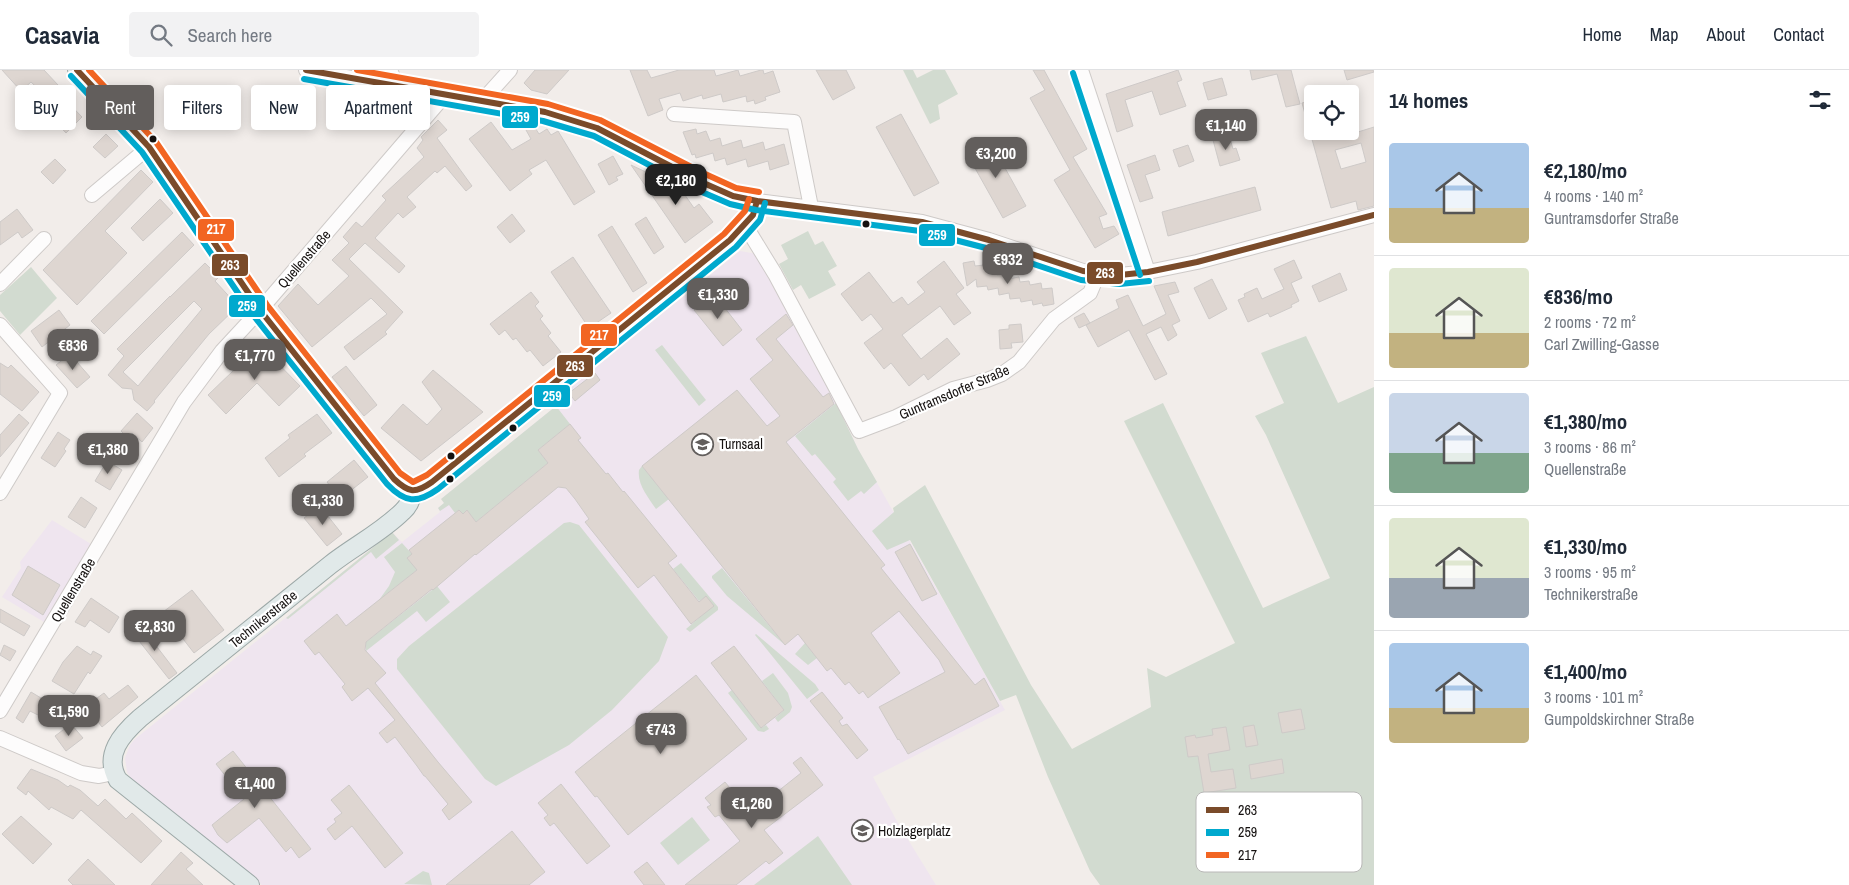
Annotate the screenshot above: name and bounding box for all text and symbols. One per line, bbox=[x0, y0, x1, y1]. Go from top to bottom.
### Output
search box bbox=[129, 12, 479, 57]
text: Casavia bbox=[25, 19, 99, 51]
icon: search bbox=[147, 21, 175, 49]
text: Search here bbox=[187, 22, 272, 48]
text: Home bbox=[1582, 22, 1622, 47]
text: Map bbox=[1650, 22, 1679, 47]
text: About bbox=[1707, 22, 1745, 47]
text: Contact bbox=[1773, 22, 1824, 47]
chip: Buy bbox=[15, 85, 76, 130]
chip: Rent bbox=[86, 85, 154, 130]
chip: Filters bbox=[164, 85, 241, 130]
chip: New bbox=[251, 85, 316, 130]
chip: Apartment bbox=[326, 85, 430, 130]
map controls bbox=[1304, 85, 1359, 140]
button: locate bbox=[1304, 85, 1359, 140]
text: 14 homes bbox=[1389, 86, 1468, 115]
icon: filters bbox=[1806, 86, 1834, 114]
line badge: 259 bbox=[501, 105, 539, 129]
text: 259 bbox=[510, 108, 530, 126]
pin: €1,140 bbox=[1185, 108, 1267, 151]
text: €1,140 bbox=[1206, 114, 1246, 136]
unlabelled marker bbox=[148, 134, 158, 144]
pin: €3,200 bbox=[955, 136, 1037, 179]
text: €3,200 bbox=[976, 142, 1016, 164]
text: €2,180/mo bbox=[1544, 156, 1627, 185]
icon: home bbox=[1429, 163, 1489, 223]
pin: €2,180 bbox=[635, 164, 717, 206]
text: €2,180 bbox=[656, 169, 696, 191]
text: 4 rooms · 140 m² bbox=[1544, 185, 1643, 207]
text: Guntramsdorfer Straße bbox=[1544, 207, 1679, 229]
line badge: 217 bbox=[197, 218, 235, 242]
unlabelled marker bbox=[861, 219, 871, 229]
text: 217 bbox=[206, 220, 226, 238]
line badge: 259 bbox=[918, 223, 956, 247]
street label: Quellenstraße bbox=[274, 226, 334, 292]
text: 259 bbox=[927, 226, 947, 244]
pin: €932 bbox=[978, 242, 1038, 285]
text: €932 bbox=[993, 248, 1023, 270]
line badge: 263 bbox=[211, 253, 249, 277]
text: 263 bbox=[220, 256, 240, 274]
line badge: 263 bbox=[1086, 261, 1124, 285]
text: 263 bbox=[1095, 264, 1115, 282]
pin: €1,330 bbox=[677, 278, 759, 320]
text: €836/mo bbox=[1544, 282, 1613, 311]
text: €1,330 bbox=[698, 283, 738, 305]
icon: home bbox=[1429, 288, 1489, 348]
line badge: 259 bbox=[228, 294, 266, 318]
text: 259 bbox=[237, 297, 257, 315]
text: 2 rooms · 72 m² bbox=[1544, 311, 1636, 333]
line badge: 217 bbox=[580, 323, 618, 347]
text: 217 bbox=[589, 326, 609, 344]
pin: €836 bbox=[43, 328, 103, 371]
text: Carl Zwilling-Gasse bbox=[1544, 333, 1659, 355]
text: €836 bbox=[58, 334, 88, 356]
pin: €1,770 bbox=[214, 338, 296, 381]
text: €1,770 bbox=[235, 344, 275, 366]
line badge: 263 bbox=[556, 354, 594, 378]
text: 263 bbox=[565, 357, 585, 375]
street label: Guntramsdorfer Straße bbox=[896, 361, 1012, 423]
line badge: 259 bbox=[533, 384, 571, 408]
text: 259 bbox=[542, 387, 562, 405]
text: €1,380/mo bbox=[1544, 407, 1627, 436]
icon: home bbox=[1429, 413, 1489, 473]
unlabelled marker bbox=[508, 423, 518, 433]
pin: €1,380 bbox=[67, 432, 149, 475]
school or university icon: Turnsaal bbox=[691, 432, 715, 456]
place label: Turnsaal bbox=[719, 435, 763, 453]
text: 3 rooms · 86 m² bbox=[1544, 436, 1636, 458]
text: €1,380 bbox=[88, 438, 128, 460]
unlabelled marker bbox=[446, 451, 456, 461]
text: Quellenstraße bbox=[1544, 458, 1626, 480]
unlabelled marker bbox=[445, 474, 455, 484]
pin: €1,330 bbox=[282, 484, 364, 526]
text: €1,330 bbox=[303, 489, 343, 511]
text: €1,330/mo bbox=[1544, 532, 1627, 561]
icon: home bbox=[1429, 538, 1489, 598]
street label: Quellenstraße bbox=[47, 554, 99, 626]
text: 3 rooms · 95 m² bbox=[1544, 561, 1636, 583]
text: Technikerstraße bbox=[1544, 583, 1638, 605]
street label: Technikerstraße bbox=[225, 586, 301, 652]
pin: €2,830 bbox=[114, 610, 196, 652]
text: €2,830 bbox=[135, 615, 175, 637]
text: €1,400/mo bbox=[1544, 657, 1627, 686]
icon: home bbox=[1429, 663, 1489, 723]
text: 3 rooms · 101 m² bbox=[1544, 686, 1643, 708]
pin: €1,590 bbox=[28, 694, 110, 737]
text: €1,590 bbox=[49, 700, 89, 722]
text: Gumpoldskirchner Straße bbox=[1544, 708, 1694, 730]
pin: €743 bbox=[631, 712, 691, 755]
text: €743 bbox=[646, 718, 676, 740]
pin: €1,400 bbox=[214, 766, 296, 809]
text: €1,400 bbox=[235, 772, 275, 794]
pin: €1,260 bbox=[711, 786, 793, 829]
text: €1,260 bbox=[732, 792, 772, 814]
legend bbox=[1196, 792, 1362, 872]
text: 263 bbox=[1238, 801, 1257, 819]
school or university icon: Holzlagerplatz bbox=[850, 819, 874, 843]
place label: Holzlagerplatz bbox=[878, 822, 951, 840]
text: 259 bbox=[1238, 823, 1257, 841]
text: 217 bbox=[1238, 846, 1257, 864]

